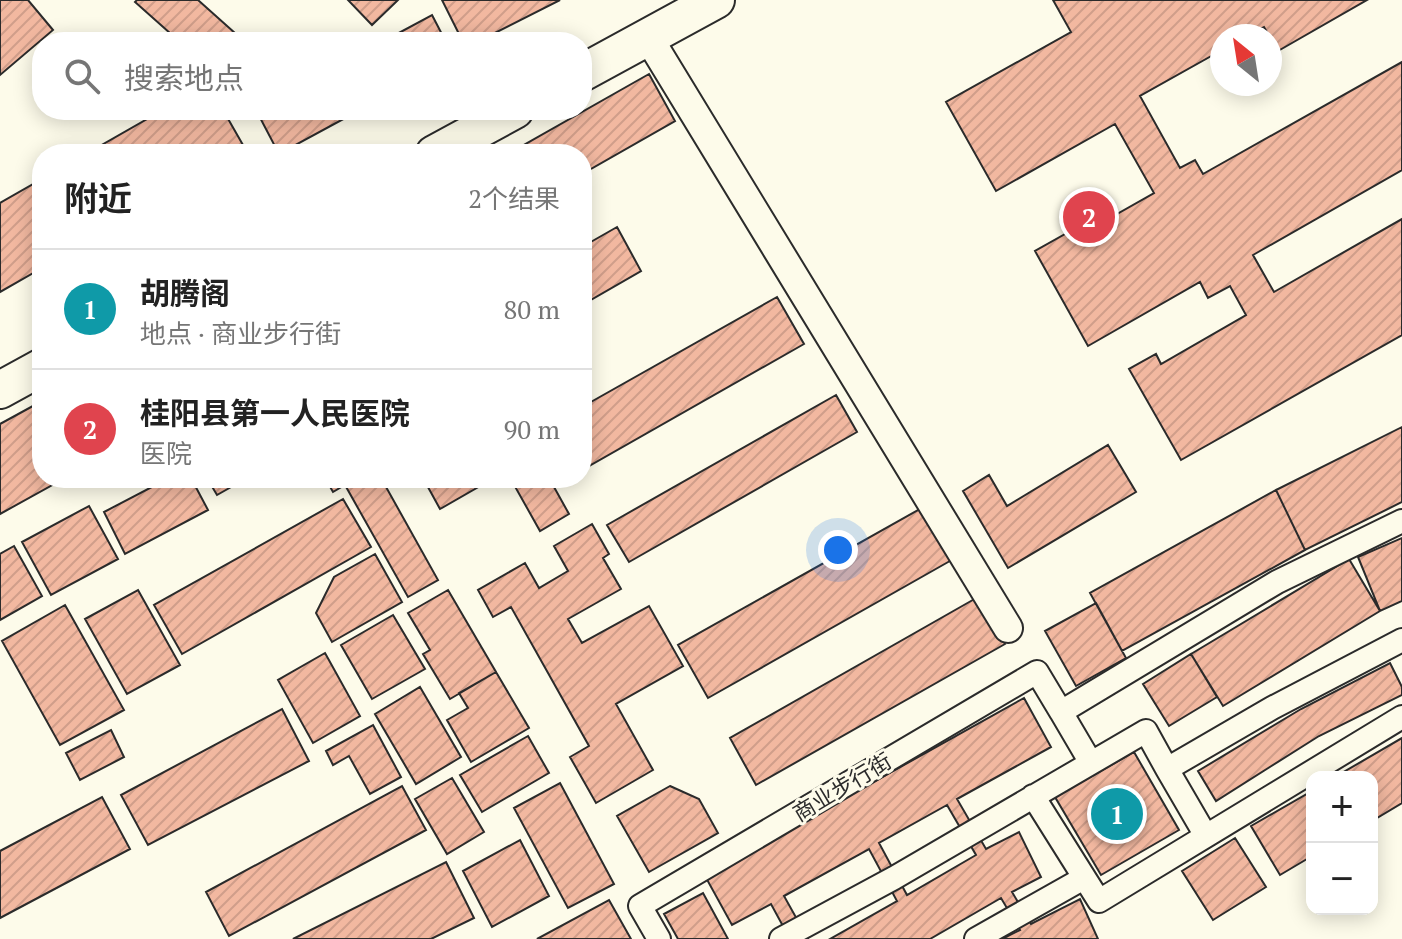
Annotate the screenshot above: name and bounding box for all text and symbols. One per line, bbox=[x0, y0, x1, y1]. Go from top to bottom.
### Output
north arrow bbox=[1210, 24, 1282, 96]
search box bbox=[32, 32, 592, 120]
icon: search bbox=[60, 54, 104, 98]
text: 搜索地点 bbox=[124, 58, 244, 98]
text: 附近 bbox=[64, 176, 132, 221]
text: 2个结果 bbox=[468, 181, 560, 215]
pin: 2 bbox=[1063, 187, 1115, 247]
text: 胡腾阁 bbox=[140, 273, 230, 313]
text: 1 bbox=[83, 292, 97, 326]
text: 80 m bbox=[504, 292, 560, 326]
text: 地点 · 商业步行街 bbox=[140, 316, 341, 350]
text: 桂阳县第一人民医院 bbox=[140, 393, 410, 433]
text: 2 bbox=[83, 412, 97, 446]
text: 90 m bbox=[504, 412, 560, 446]
text: 医院 bbox=[140, 436, 192, 470]
your location bbox=[818, 530, 858, 570]
street label: 商业步行街 bbox=[787, 746, 896, 827]
map controls bbox=[1306, 771, 1378, 915]
button: + bbox=[1306, 771, 1378, 843]
pin: 1 bbox=[1091, 784, 1143, 844]
button: − bbox=[1306, 843, 1378, 915]

